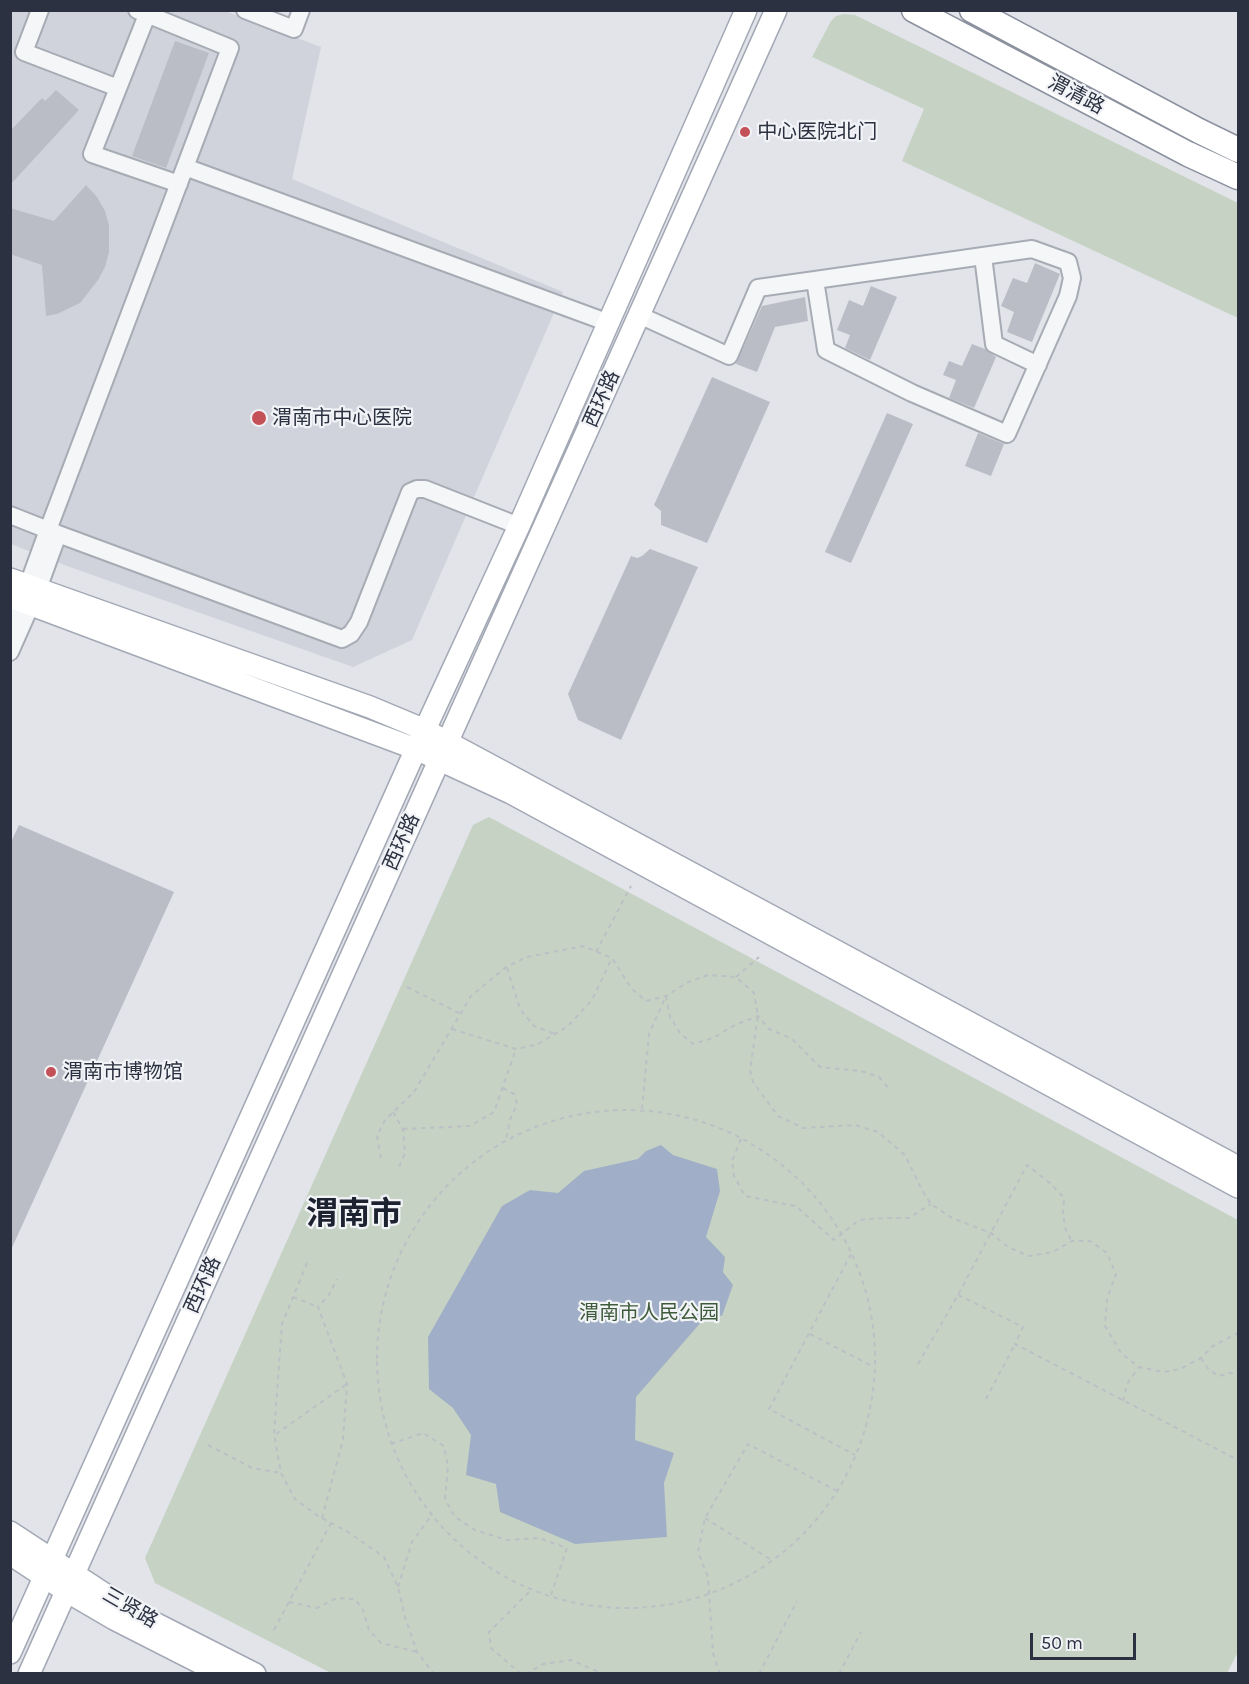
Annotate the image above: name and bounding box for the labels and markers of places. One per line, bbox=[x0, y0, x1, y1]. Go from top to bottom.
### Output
place label: 中心医院北门 bbox=[757, 120, 877, 144]
marker: 中心医院北门 bbox=[738, 125, 752, 139]
place label: 渭南市中心医院 bbox=[272, 406, 412, 430]
marker: 渭南市中心医院 bbox=[250, 409, 268, 427]
place label: 渭南市博物馆 bbox=[63, 1060, 183, 1084]
marker: 渭南市博物馆 bbox=[44, 1065, 58, 1079]

